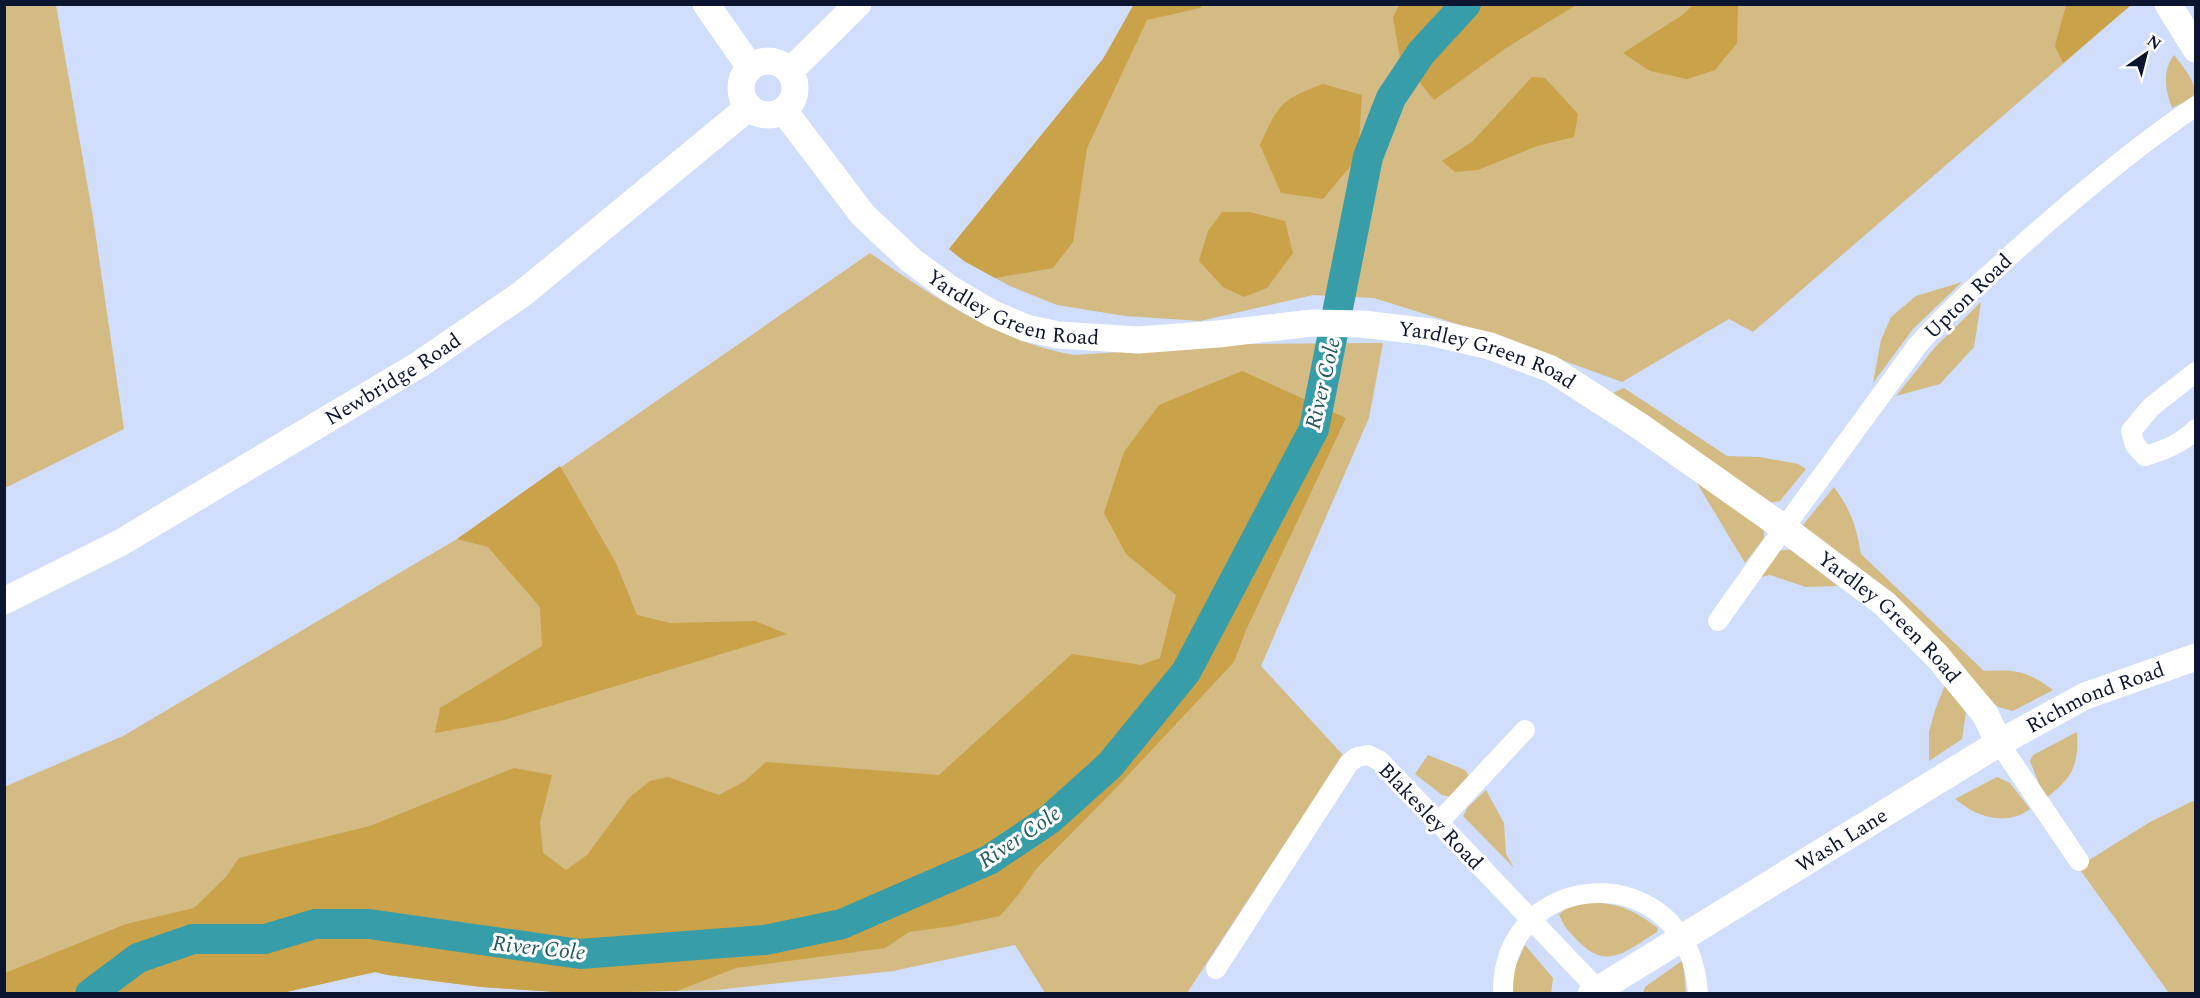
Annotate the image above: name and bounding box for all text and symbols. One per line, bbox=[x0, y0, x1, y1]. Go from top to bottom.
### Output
north arrow bbox=[2116, 24, 2176, 84]
text: N bbox=[2142, 29, 2166, 56]
street label: Upton Road bbox=[1917, 246, 2020, 347]
street label: Yardley Green Road bbox=[919, 262, 1100, 355]
street label: Yardley Green Road bbox=[1397, 313, 1582, 398]
street label: Newbridge Road bbox=[319, 325, 468, 434]
water label: River Cole bbox=[1297, 334, 1350, 433]
street label: Yardley Green Road bbox=[1810, 543, 1968, 691]
street label: Richmond Road bbox=[2020, 654, 2169, 742]
street label: Blakesley Road bbox=[1370, 755, 1490, 878]
water label: River Cole bbox=[972, 797, 1068, 877]
street label: Wash Lane bbox=[1790, 800, 1894, 881]
water label: River Cole bbox=[491, 927, 587, 970]

